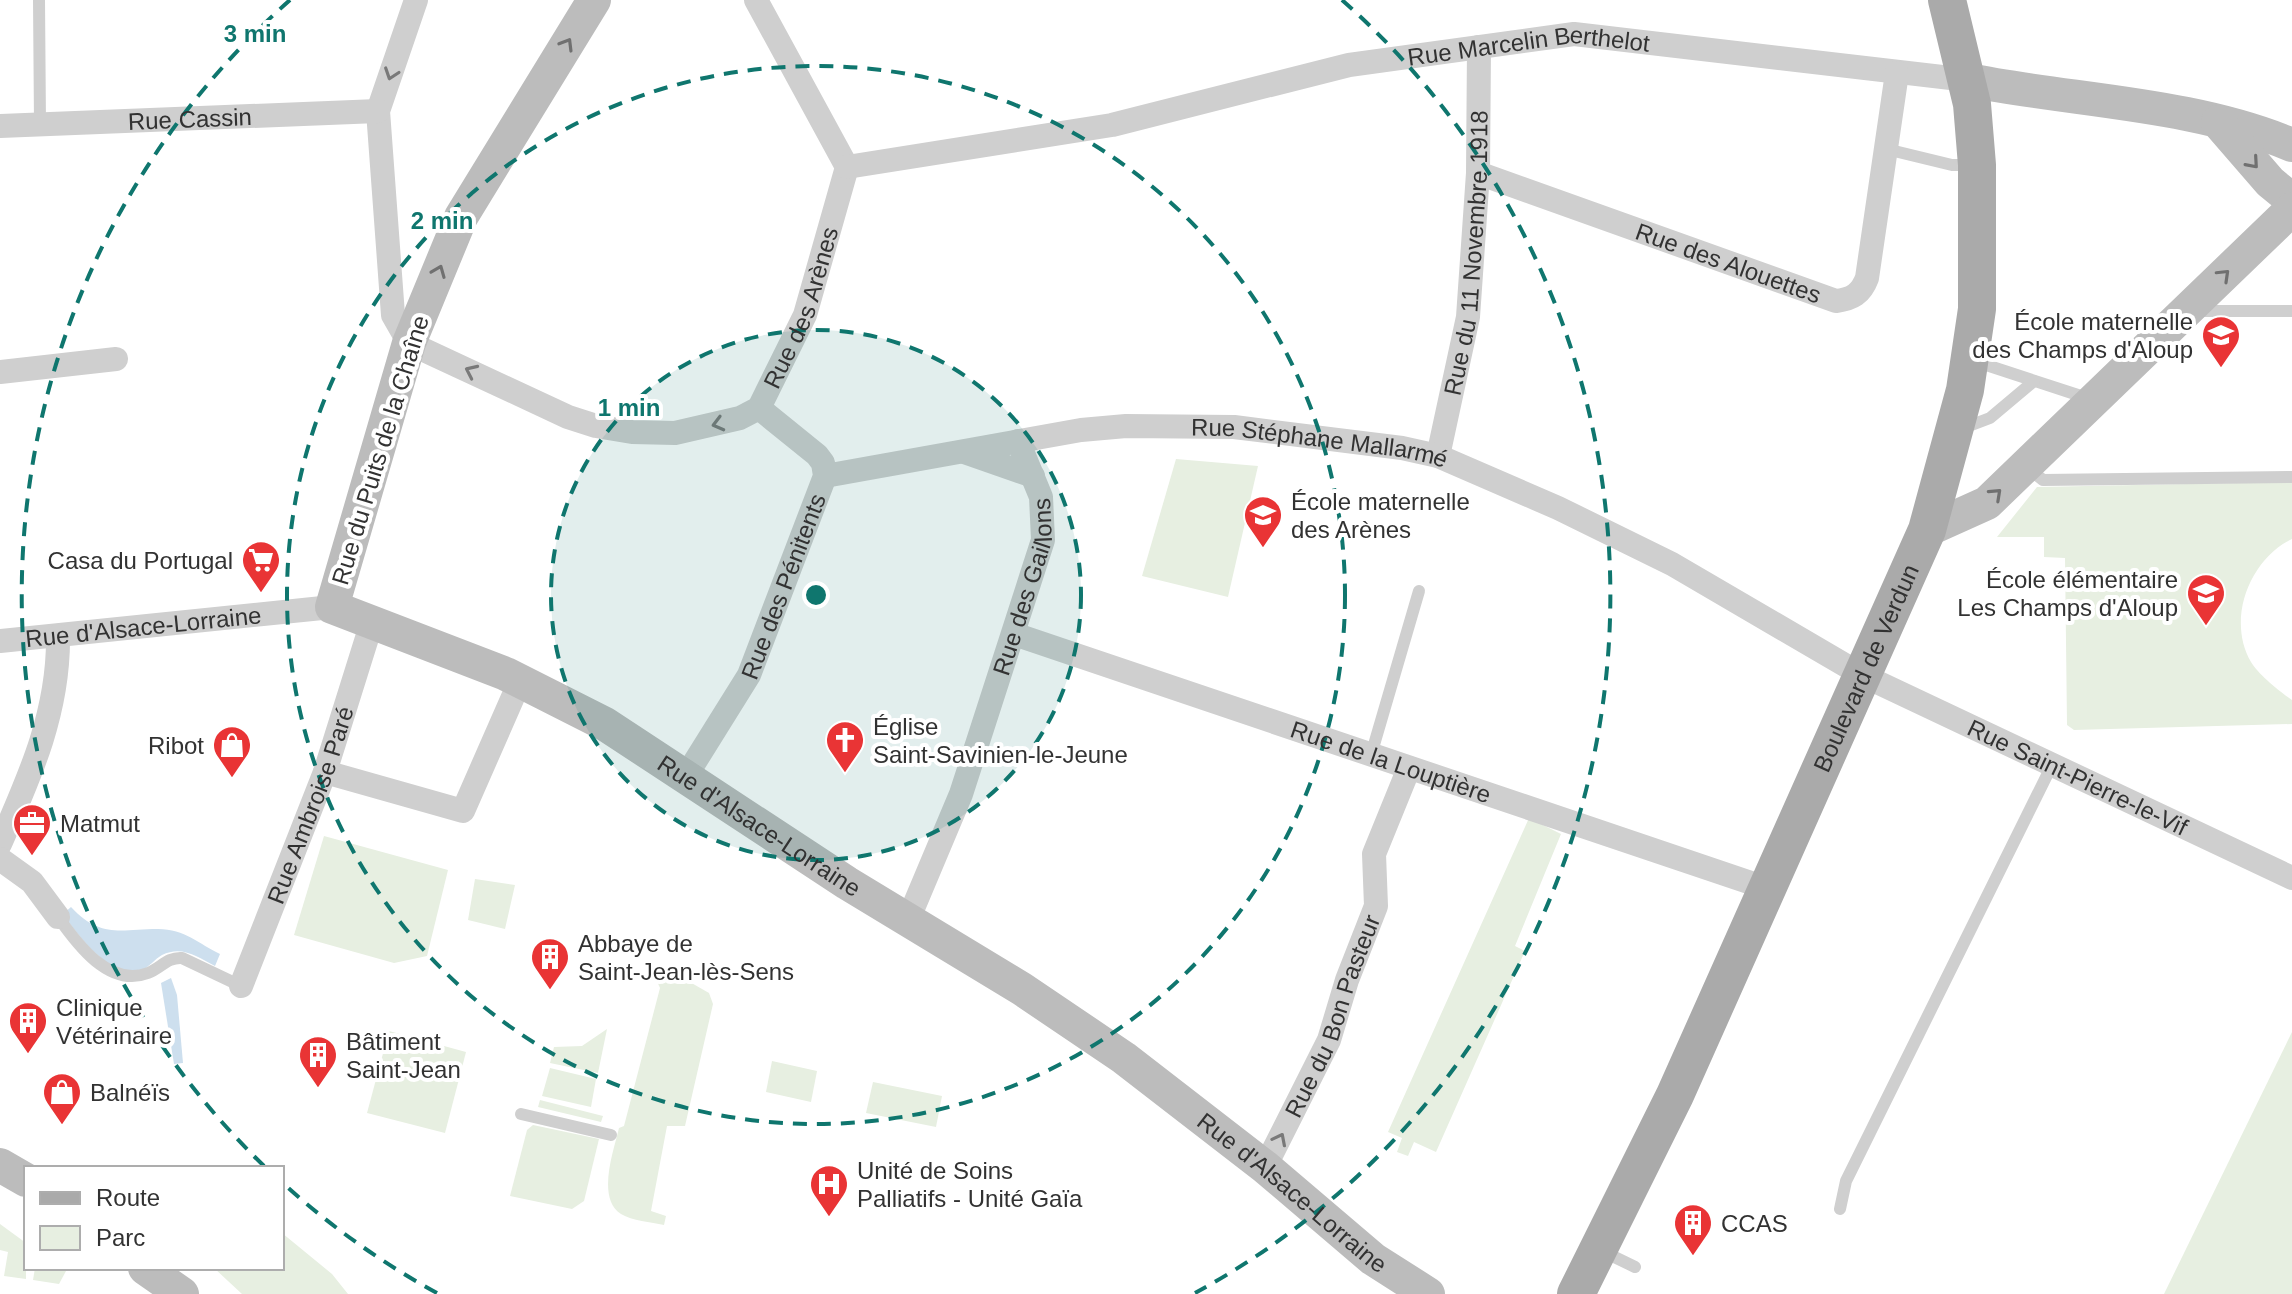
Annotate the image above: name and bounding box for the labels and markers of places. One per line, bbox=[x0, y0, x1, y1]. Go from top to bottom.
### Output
place label: École maternelle des Champs d'Aloup bbox=[1972, 308, 2193, 363]
school or university icon: École maternelle des Champs d'Aloup bbox=[2200, 314, 2242, 369]
place label: École maternelle des Arènes bbox=[1291, 488, 1470, 543]
school or university icon: École maternelle des Arènes bbox=[1242, 494, 1284, 549]
supermarket icon: Casa du Portugal bbox=[240, 539, 282, 594]
place label: Casa du Portugal bbox=[48, 547, 233, 574]
place label: École élémentaire Les Champs d'Aloup bbox=[1957, 566, 2178, 621]
school or university icon: École élémentaire Les Champs d'Aloup bbox=[2185, 572, 2227, 627]
centre of rings bbox=[802, 581, 830, 609]
place label: Église Saint-Savinien-le-Jeune bbox=[873, 713, 1128, 768]
church icon: Église Saint-Savinien-le-Jeune bbox=[824, 719, 866, 774]
shop icon: Ribot bbox=[211, 724, 253, 779]
place label: Ribot bbox=[148, 732, 204, 759]
office icon: Matmut bbox=[11, 802, 53, 857]
place label: Matmut bbox=[60, 810, 140, 837]
place label: Abbaye de Saint-Jean-lès-Sens bbox=[578, 930, 794, 985]
building icon: Abbaye de Saint-Jean-lès-Sens bbox=[529, 936, 571, 991]
place label: Clinique Vétérinaire bbox=[56, 994, 172, 1049]
building icon: Clinique Vétérinaire bbox=[7, 1000, 49, 1055]
place label: Bâtiment Saint-Jean bbox=[346, 1028, 461, 1083]
building icon: Bâtiment Saint-Jean bbox=[297, 1034, 339, 1089]
shop icon: Balnéïs bbox=[41, 1071, 83, 1126]
place label: Balnéïs bbox=[90, 1079, 170, 1106]
place label: Unité de Soins Palliatifs - Unité Gaïa bbox=[857, 1157, 1083, 1212]
hospital icon: Unité de Soins Palliatifs - Unité Gaïa bbox=[808, 1163, 850, 1218]
building icon: CCAS bbox=[1672, 1202, 1714, 1257]
place label: CCAS bbox=[1721, 1210, 1788, 1237]

